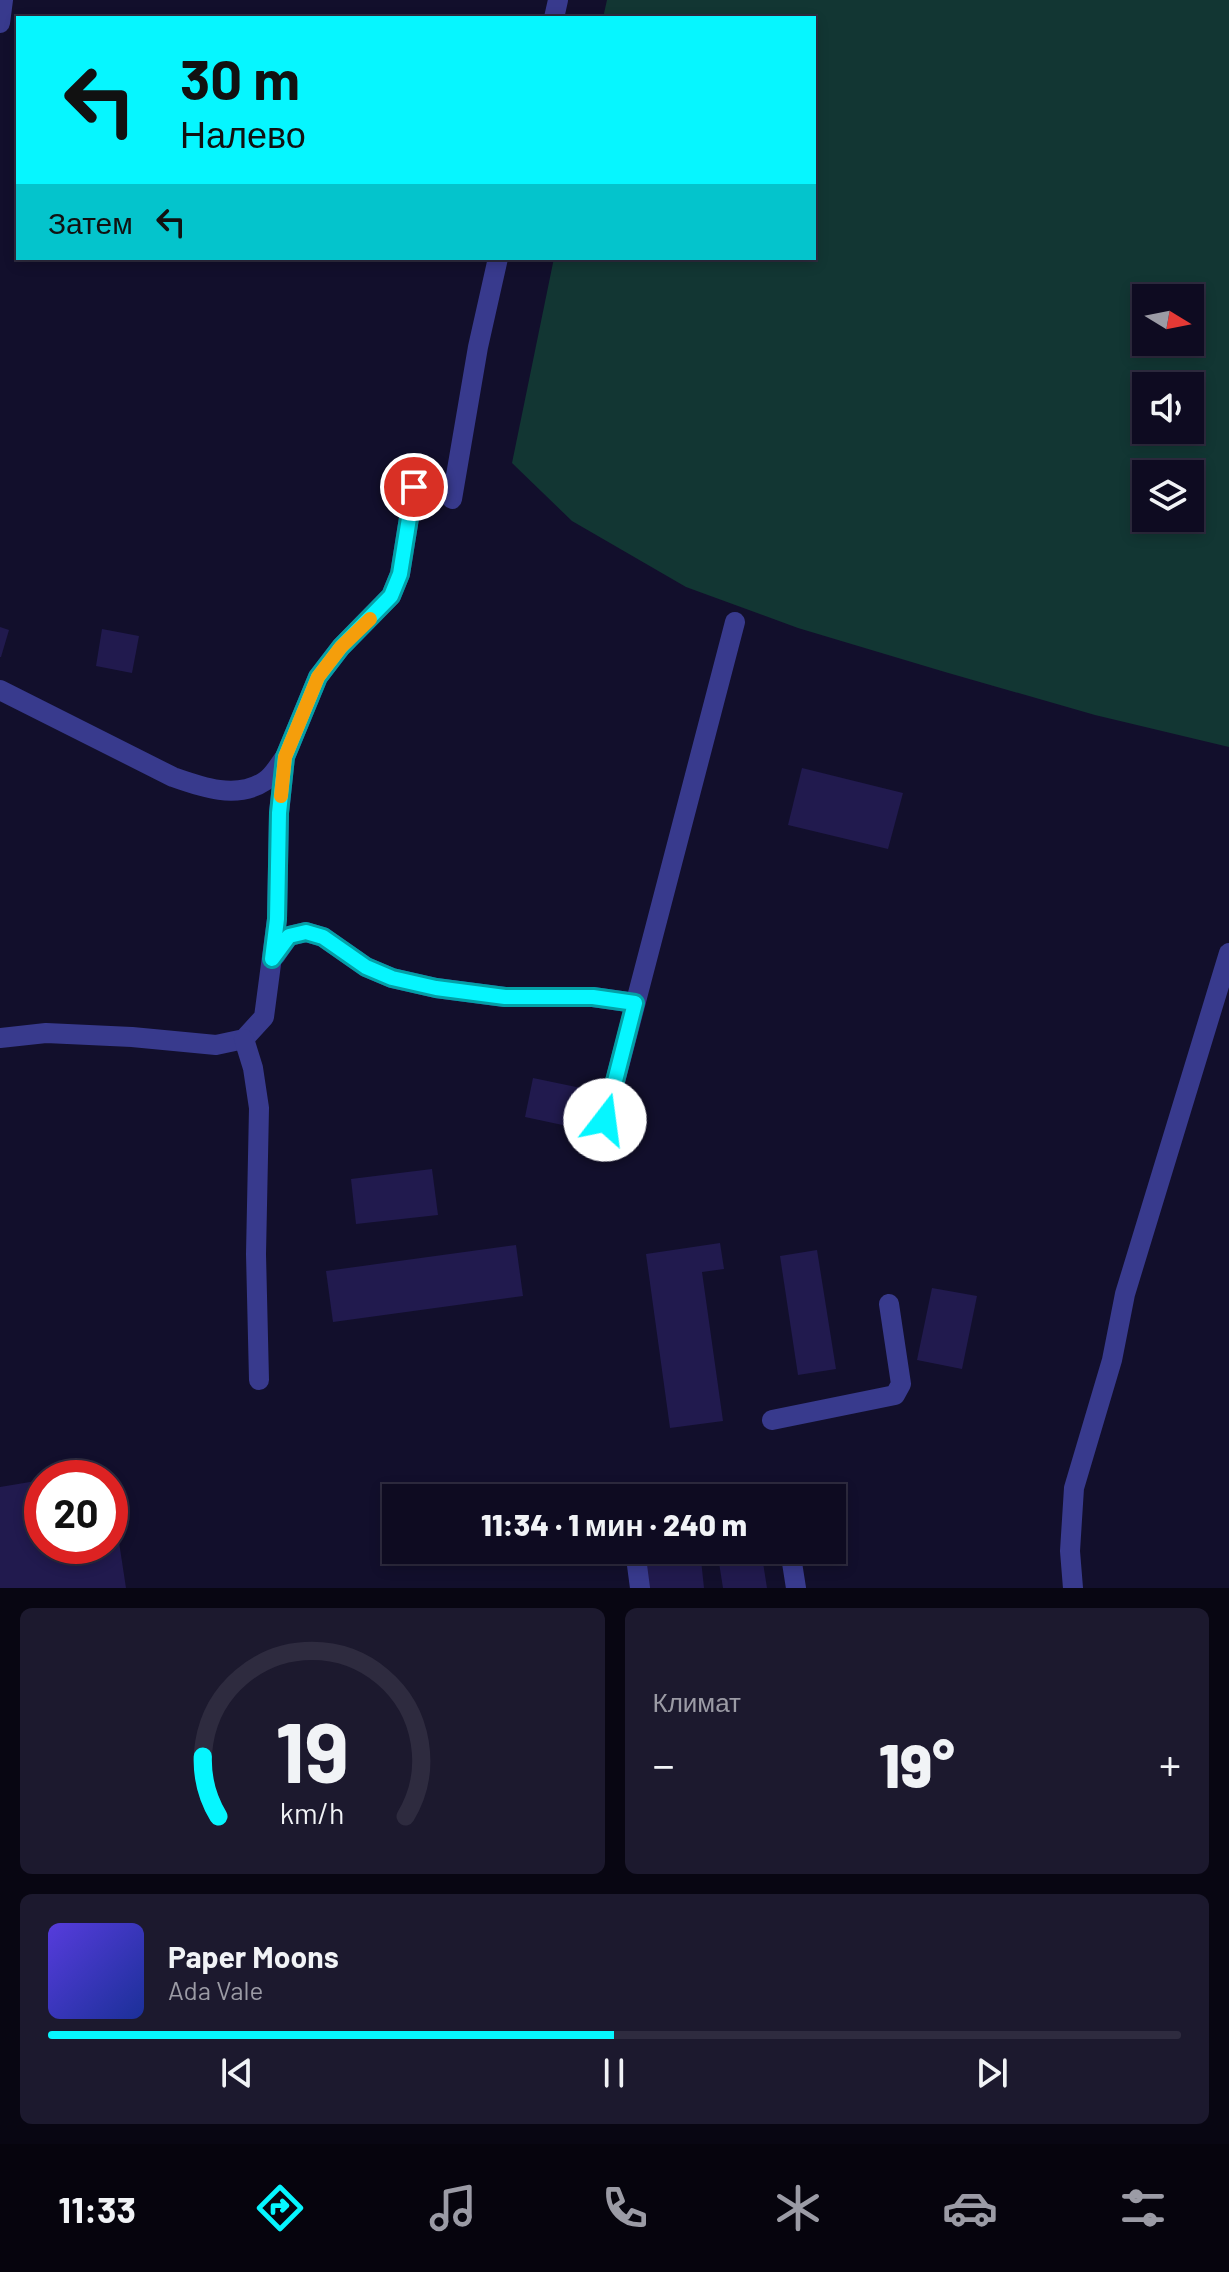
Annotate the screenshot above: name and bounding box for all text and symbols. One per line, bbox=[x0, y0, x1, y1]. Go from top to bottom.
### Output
text: 30 m bbox=[180, 44, 300, 111]
icon: left bbox=[48, 48, 152, 152]
text: Налево bbox=[180, 112, 306, 155]
icon: left bbox=[149, 200, 193, 244]
text: Затем bbox=[48, 204, 133, 240]
north arrow bbox=[1132, 284, 1204, 356]
map controls bbox=[1132, 284, 1204, 532]
button: sound bbox=[1132, 372, 1204, 444]
pin bbox=[380, 453, 448, 521]
button: layers bbox=[1132, 460, 1204, 532]
icon: arrive bbox=[392, 465, 436, 509]
position arrow bbox=[563, 1078, 647, 1162]
speed limit sign: 20 bbox=[24, 1460, 128, 1564]
text: 11:34 · 1 мин · 240 m bbox=[481, 1506, 747, 1542]
text: Климат bbox=[653, 1686, 741, 1717]
text: 19 bbox=[275, 1700, 349, 1800]
text: 19° bbox=[879, 1728, 955, 1800]
text: − bbox=[653, 1737, 675, 1790]
text: + bbox=[1159, 1737, 1181, 1790]
text: km/h bbox=[280, 1795, 345, 1830]
text: Paper Moons bbox=[168, 1938, 339, 1974]
text: Ada Vale bbox=[168, 1974, 263, 2005]
icon: previous bbox=[215, 2051, 259, 2095]
icon: pause bbox=[592, 2051, 636, 2095]
icon: next bbox=[970, 2051, 1014, 2095]
icon: directions bbox=[252, 2180, 308, 2236]
icon: music bbox=[425, 2180, 481, 2236]
icon: phone bbox=[597, 2180, 653, 2236]
icon: climate bbox=[770, 2180, 826, 2236]
icon: car bbox=[942, 2180, 998, 2236]
icon: filters bbox=[1115, 2180, 1171, 2236]
text: 11:33 bbox=[58, 2187, 136, 2230]

